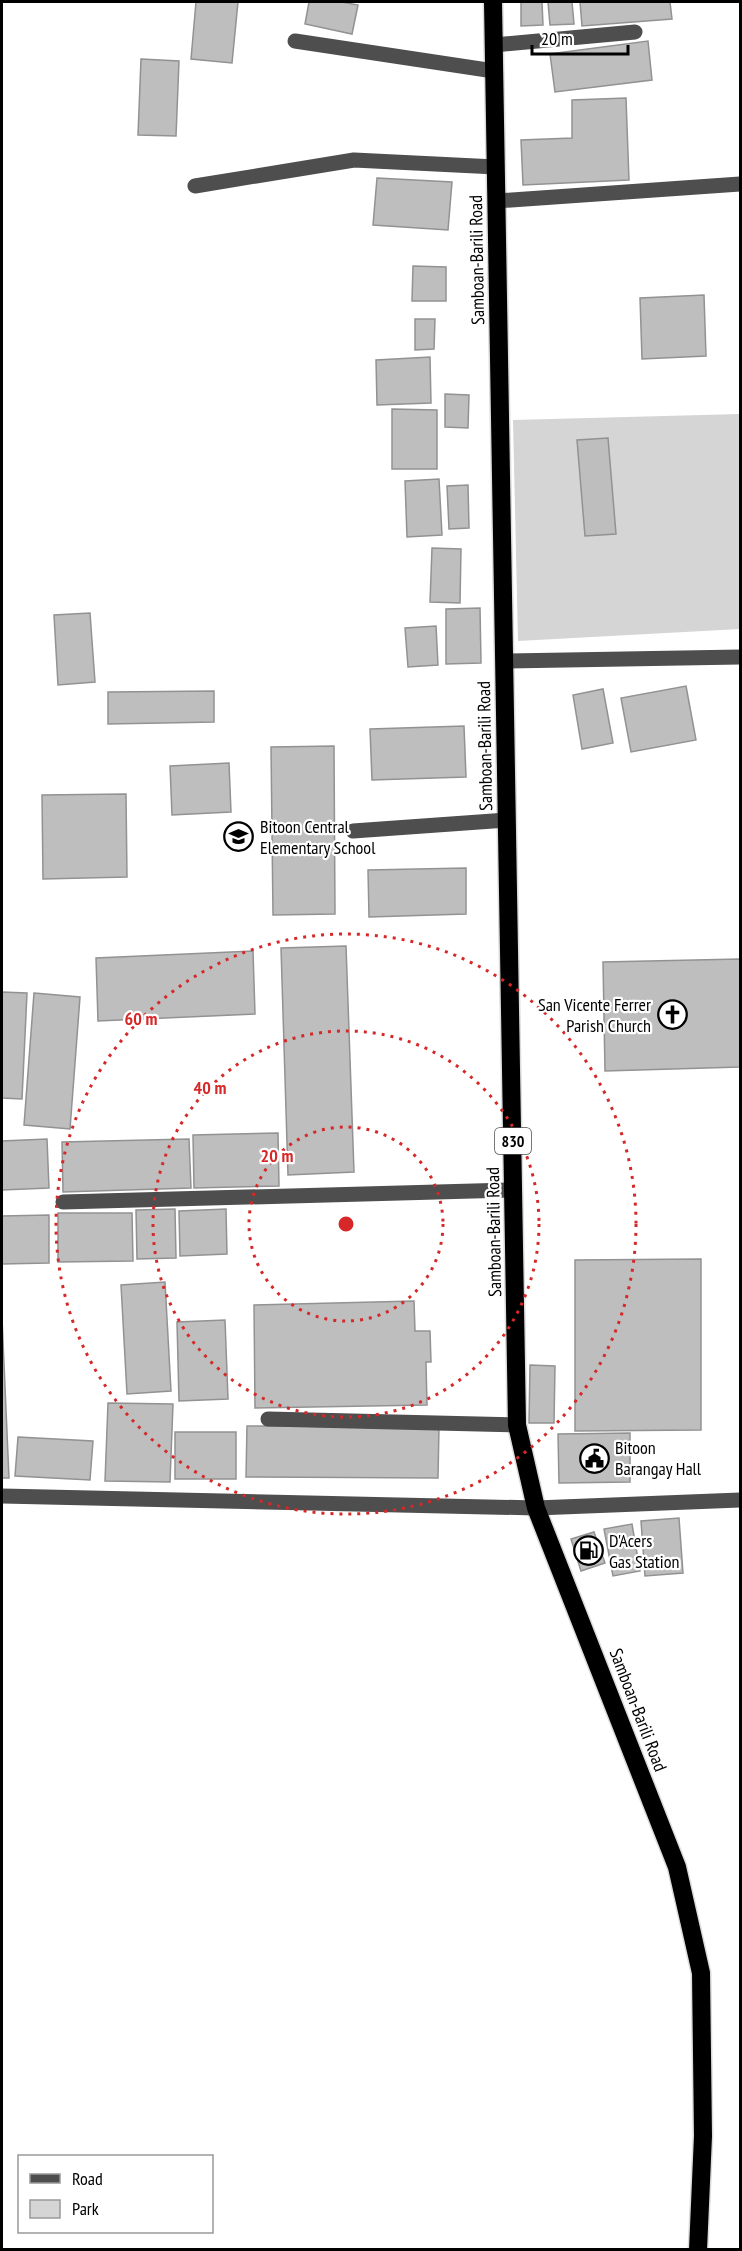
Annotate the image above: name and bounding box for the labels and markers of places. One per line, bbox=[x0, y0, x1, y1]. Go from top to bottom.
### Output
place label: Bitoon Central Elementary School bbox=[260, 815, 376, 859]
school or university icon: Bitoon Central Elementary School bbox=[223, 821, 255, 853]
place label: San Vicente Ferrer Parish Church bbox=[538, 993, 651, 1037]
church icon: San Vicente Ferrer Parish Church bbox=[656, 999, 688, 1031]
centre of rings bbox=[336, 1214, 356, 1234]
place label: Bitoon Barangay Hall bbox=[615, 1436, 702, 1480]
public building icon: Bitoon Barangay Hall bbox=[578, 1442, 610, 1474]
place label: D'Acers Gas Station bbox=[609, 1529, 679, 1573]
fuel station icon: D'Acers Gas Station bbox=[572, 1535, 604, 1567]

